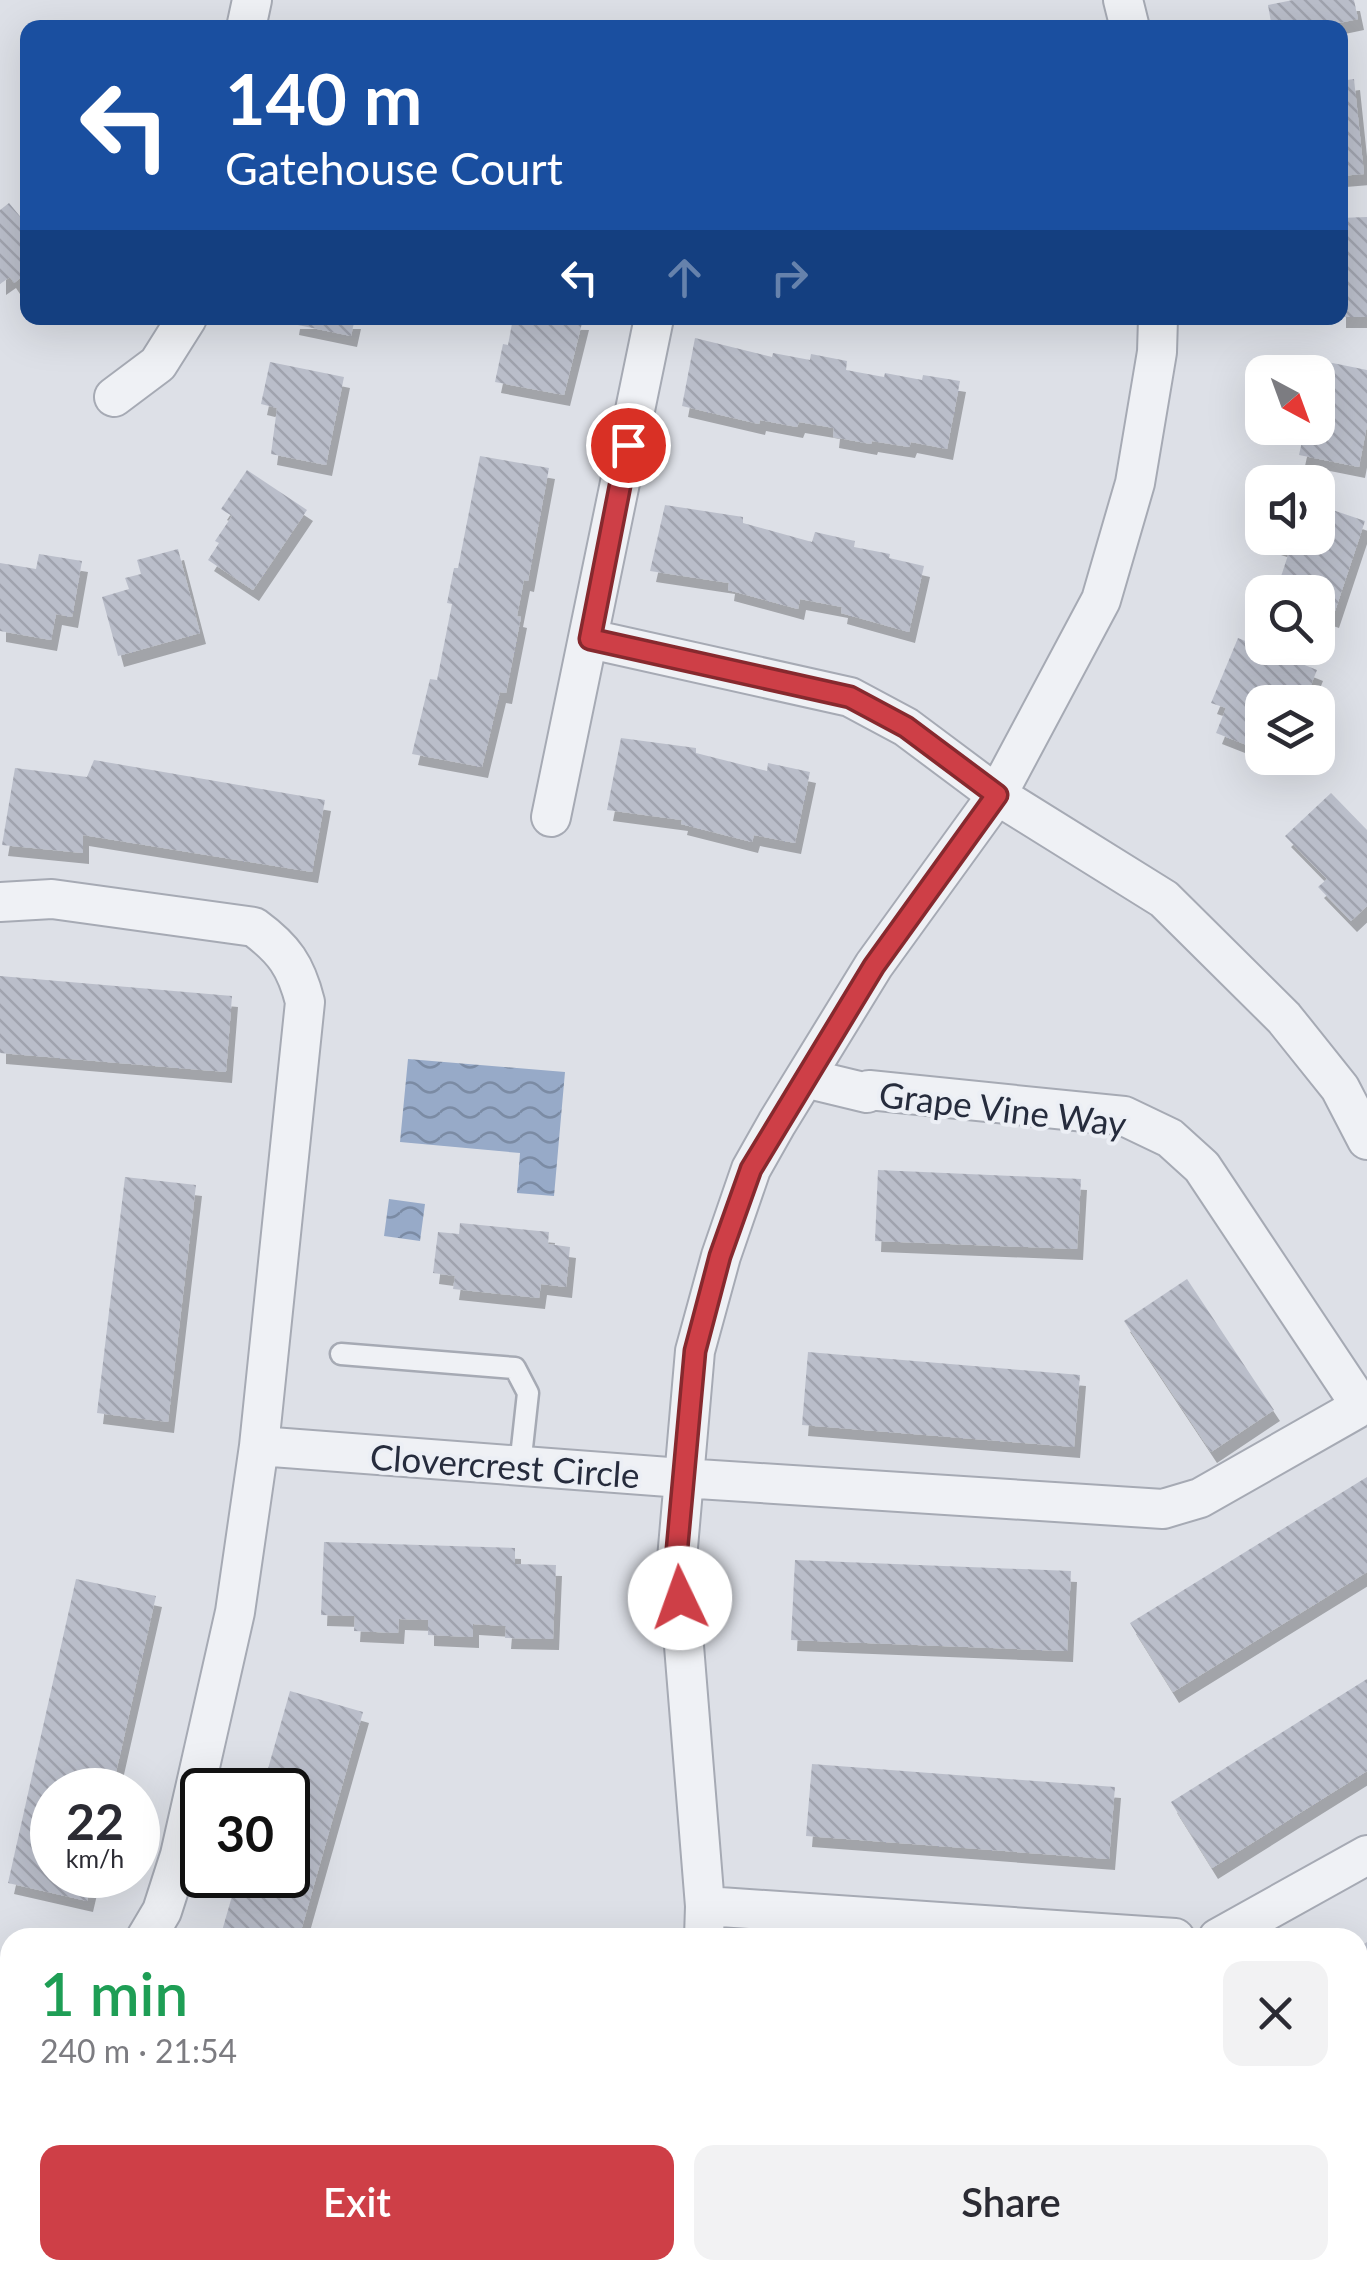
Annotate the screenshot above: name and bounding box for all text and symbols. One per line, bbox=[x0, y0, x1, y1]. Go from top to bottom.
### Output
text: 140 m bbox=[225, 56, 422, 140]
icon: left bbox=[60, 60, 190, 190]
text: Gatehouse Court bbox=[225, 141, 563, 195]
icon: left bbox=[552, 250, 607, 305]
icon: ahead bbox=[657, 250, 712, 305]
icon: right bbox=[762, 250, 817, 305]
north arrow bbox=[1245, 355, 1335, 445]
map controls bbox=[1245, 355, 1335, 775]
pin bbox=[586, 403, 671, 488]
icon: arrive bbox=[601, 418, 656, 473]
button: sound bbox=[1245, 465, 1335, 555]
button: search bbox=[1245, 575, 1335, 665]
button: layers bbox=[1245, 685, 1335, 775]
street label: Grape Vine Way bbox=[877, 1072, 1129, 1144]
street label: Clovercrest Circle bbox=[369, 1435, 641, 1495]
position arrow bbox=[628, 1546, 732, 1650]
speed limit sign: 30 bbox=[180, 1768, 310, 1898]
text: 22 bbox=[66, 1791, 124, 1851]
text: km/h bbox=[66, 1843, 124, 1873]
text: 1 min bbox=[40, 1957, 188, 2029]
button: close bbox=[1223, 1961, 1328, 2066]
text: 240 m · 21:54 bbox=[40, 2031, 237, 2070]
button: Exit bbox=[40, 2145, 674, 2260]
button: Share bbox=[694, 2145, 1328, 2260]

